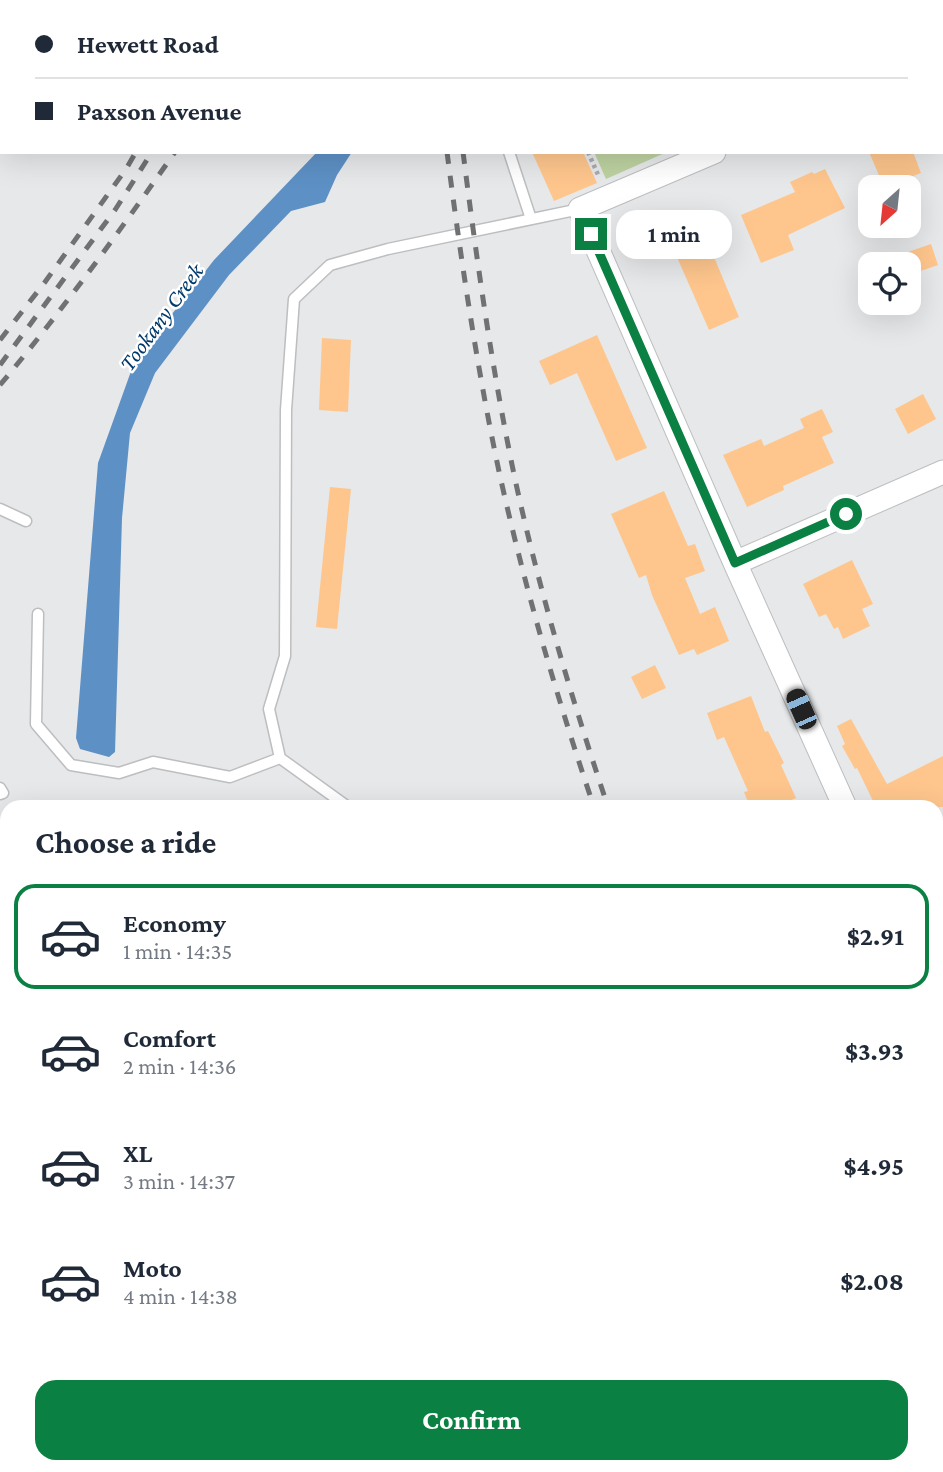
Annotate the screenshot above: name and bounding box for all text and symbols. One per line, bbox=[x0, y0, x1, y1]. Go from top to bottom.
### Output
text: Hewett Road bbox=[77, 30, 219, 59]
text: Paxson Avenue bbox=[77, 97, 242, 126]
north arrow bbox=[858, 175, 920, 238]
map controls bbox=[858, 175, 921, 315]
callout: 1 min bbox=[616, 210, 731, 258]
route end bbox=[575, 218, 607, 250]
text: 1 min bbox=[648, 221, 700, 247]
button: locate bbox=[858, 252, 921, 315]
water label: Tookany Creek bbox=[113, 258, 209, 376]
route start bbox=[830, 498, 862, 530]
car bbox=[783, 686, 820, 732]
text: Choose a ride bbox=[35, 824, 216, 860]
icon: car bbox=[39, 905, 102, 968]
text: Economy bbox=[123, 909, 226, 938]
text: $2.91 bbox=[847, 922, 904, 951]
text: 1 min · 14:35 bbox=[123, 938, 232, 964]
icon: car bbox=[39, 1020, 102, 1083]
text: Comfort bbox=[123, 1024, 216, 1053]
text: $3.93 bbox=[845, 1037, 904, 1066]
text: 2 min · 14:36 bbox=[123, 1053, 237, 1079]
icon: car bbox=[39, 1135, 102, 1198]
text: XL bbox=[123, 1139, 152, 1168]
text: $4.95 bbox=[843, 1152, 904, 1181]
text: 3 min · 14:37 bbox=[123, 1168, 235, 1194]
icon: car bbox=[39, 1250, 102, 1313]
text: Moto bbox=[123, 1254, 182, 1283]
text: $2.08 bbox=[840, 1267, 904, 1296]
text: 4 min · 14:38 bbox=[123, 1283, 238, 1309]
button: Confirm bbox=[35, 1380, 908, 1460]

